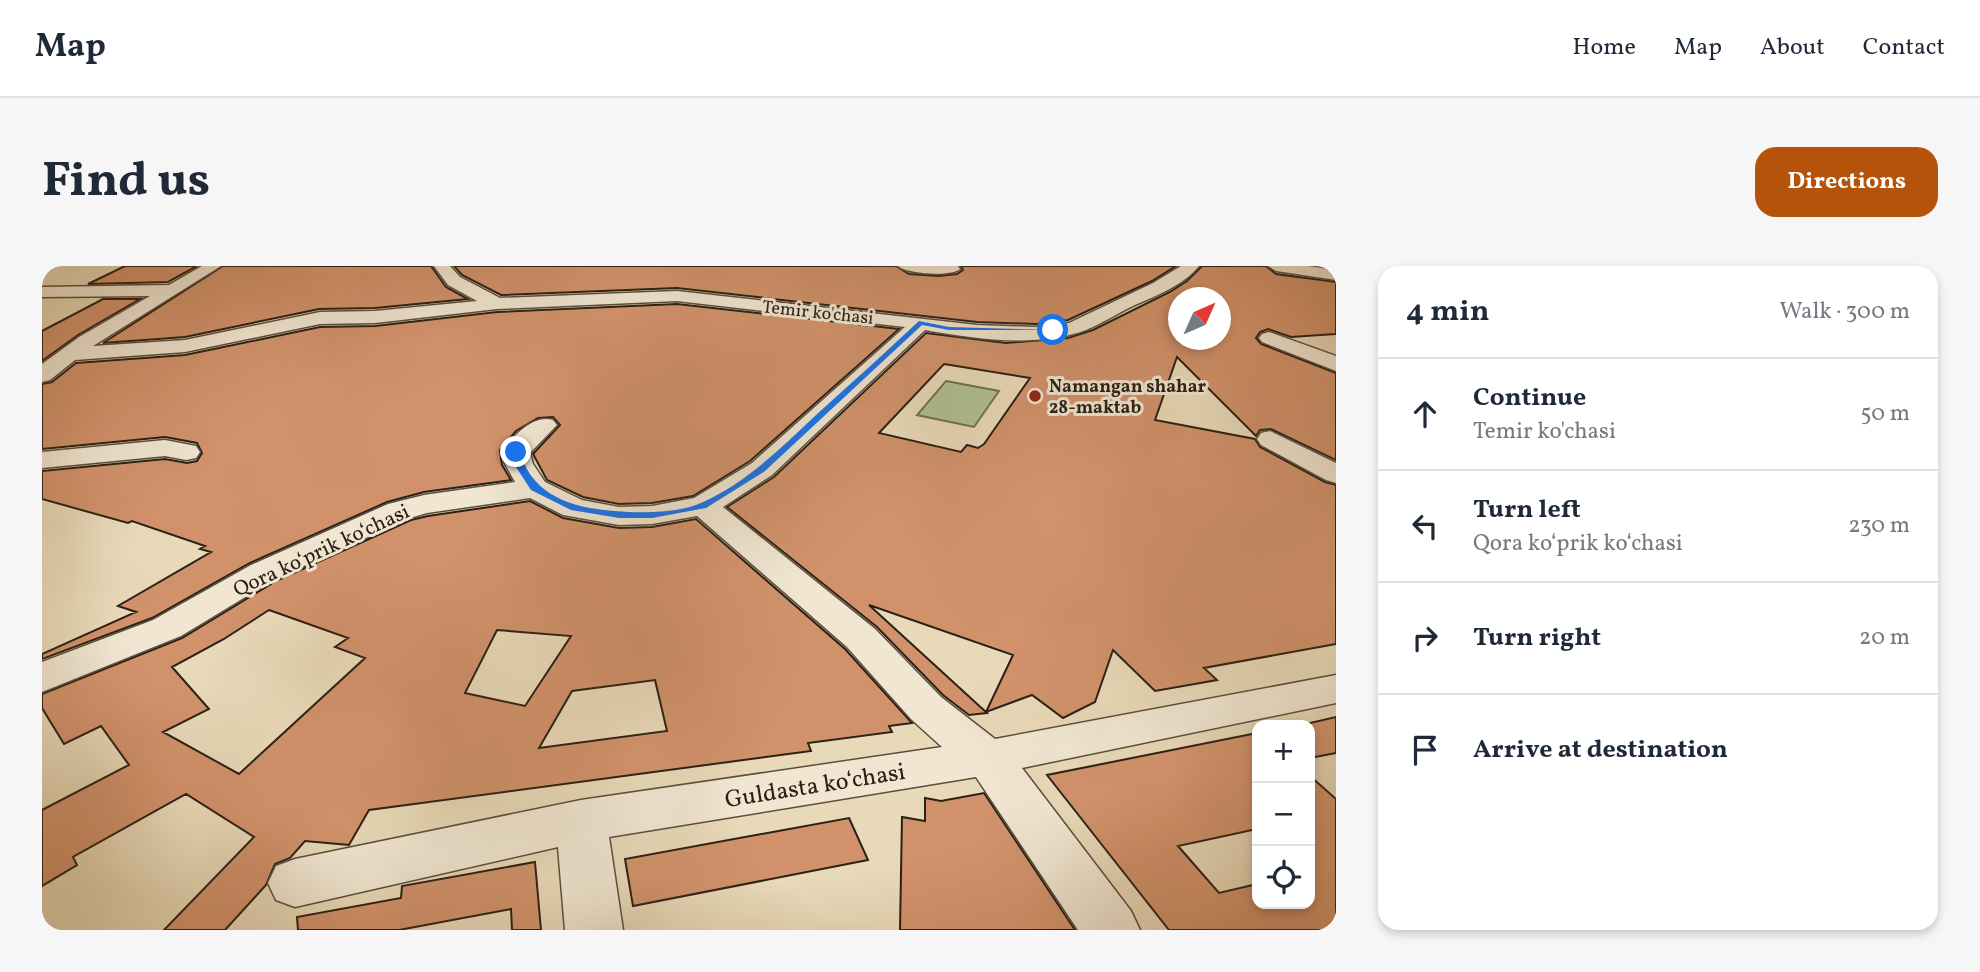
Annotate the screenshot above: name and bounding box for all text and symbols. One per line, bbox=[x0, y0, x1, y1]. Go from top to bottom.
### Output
text: Map bbox=[35, 25, 106, 71]
text: Home bbox=[1572, 31, 1636, 65]
text: Map bbox=[1674, 31, 1722, 65]
text: About bbox=[1760, 31, 1825, 65]
text: Contact bbox=[1863, 31, 1945, 65]
button: Directions bbox=[1755, 147, 1938, 217]
text: Find us bbox=[42, 148, 210, 217]
north arrow bbox=[1168, 287, 1231, 350]
text: 4 min bbox=[1406, 291, 1490, 333]
street label: Temir ko'chasi bbox=[761, 295, 875, 332]
text: Walk · 300 m bbox=[1780, 296, 1910, 328]
route start bbox=[1037, 314, 1068, 345]
place label: Namangan shahar 28-maktab bbox=[1049, 375, 1207, 421]
text: Continue bbox=[1473, 380, 1586, 416]
marker: Namangan shahar 28-maktab bbox=[1027, 388, 1043, 404]
icon: ahead bbox=[1406, 395, 1444, 433]
text: 50 m bbox=[1861, 398, 1910, 430]
text: Temir ko'chasi bbox=[1473, 416, 1616, 448]
route end bbox=[500, 436, 531, 467]
text: Turn left bbox=[1473, 492, 1581, 528]
street label: Qora koʻprik koʻchasi bbox=[229, 498, 415, 605]
icon: left bbox=[1406, 507, 1444, 545]
text: 230 m bbox=[1848, 510, 1910, 542]
text: Qora koʻprik koʻchasi bbox=[1473, 528, 1683, 560]
icon: right bbox=[1406, 619, 1444, 657]
text: Turn right bbox=[1473, 620, 1601, 656]
text: 20 m bbox=[1859, 622, 1910, 654]
map controls bbox=[1252, 720, 1315, 909]
button: + bbox=[1252, 720, 1315, 783]
icon: arrive bbox=[1406, 731, 1444, 769]
text: Arrive at destination bbox=[1473, 732, 1728, 768]
street label: Guldasta koʻchasi bbox=[723, 756, 908, 818]
button: − bbox=[1252, 783, 1315, 846]
button: locate bbox=[1252, 846, 1315, 909]

